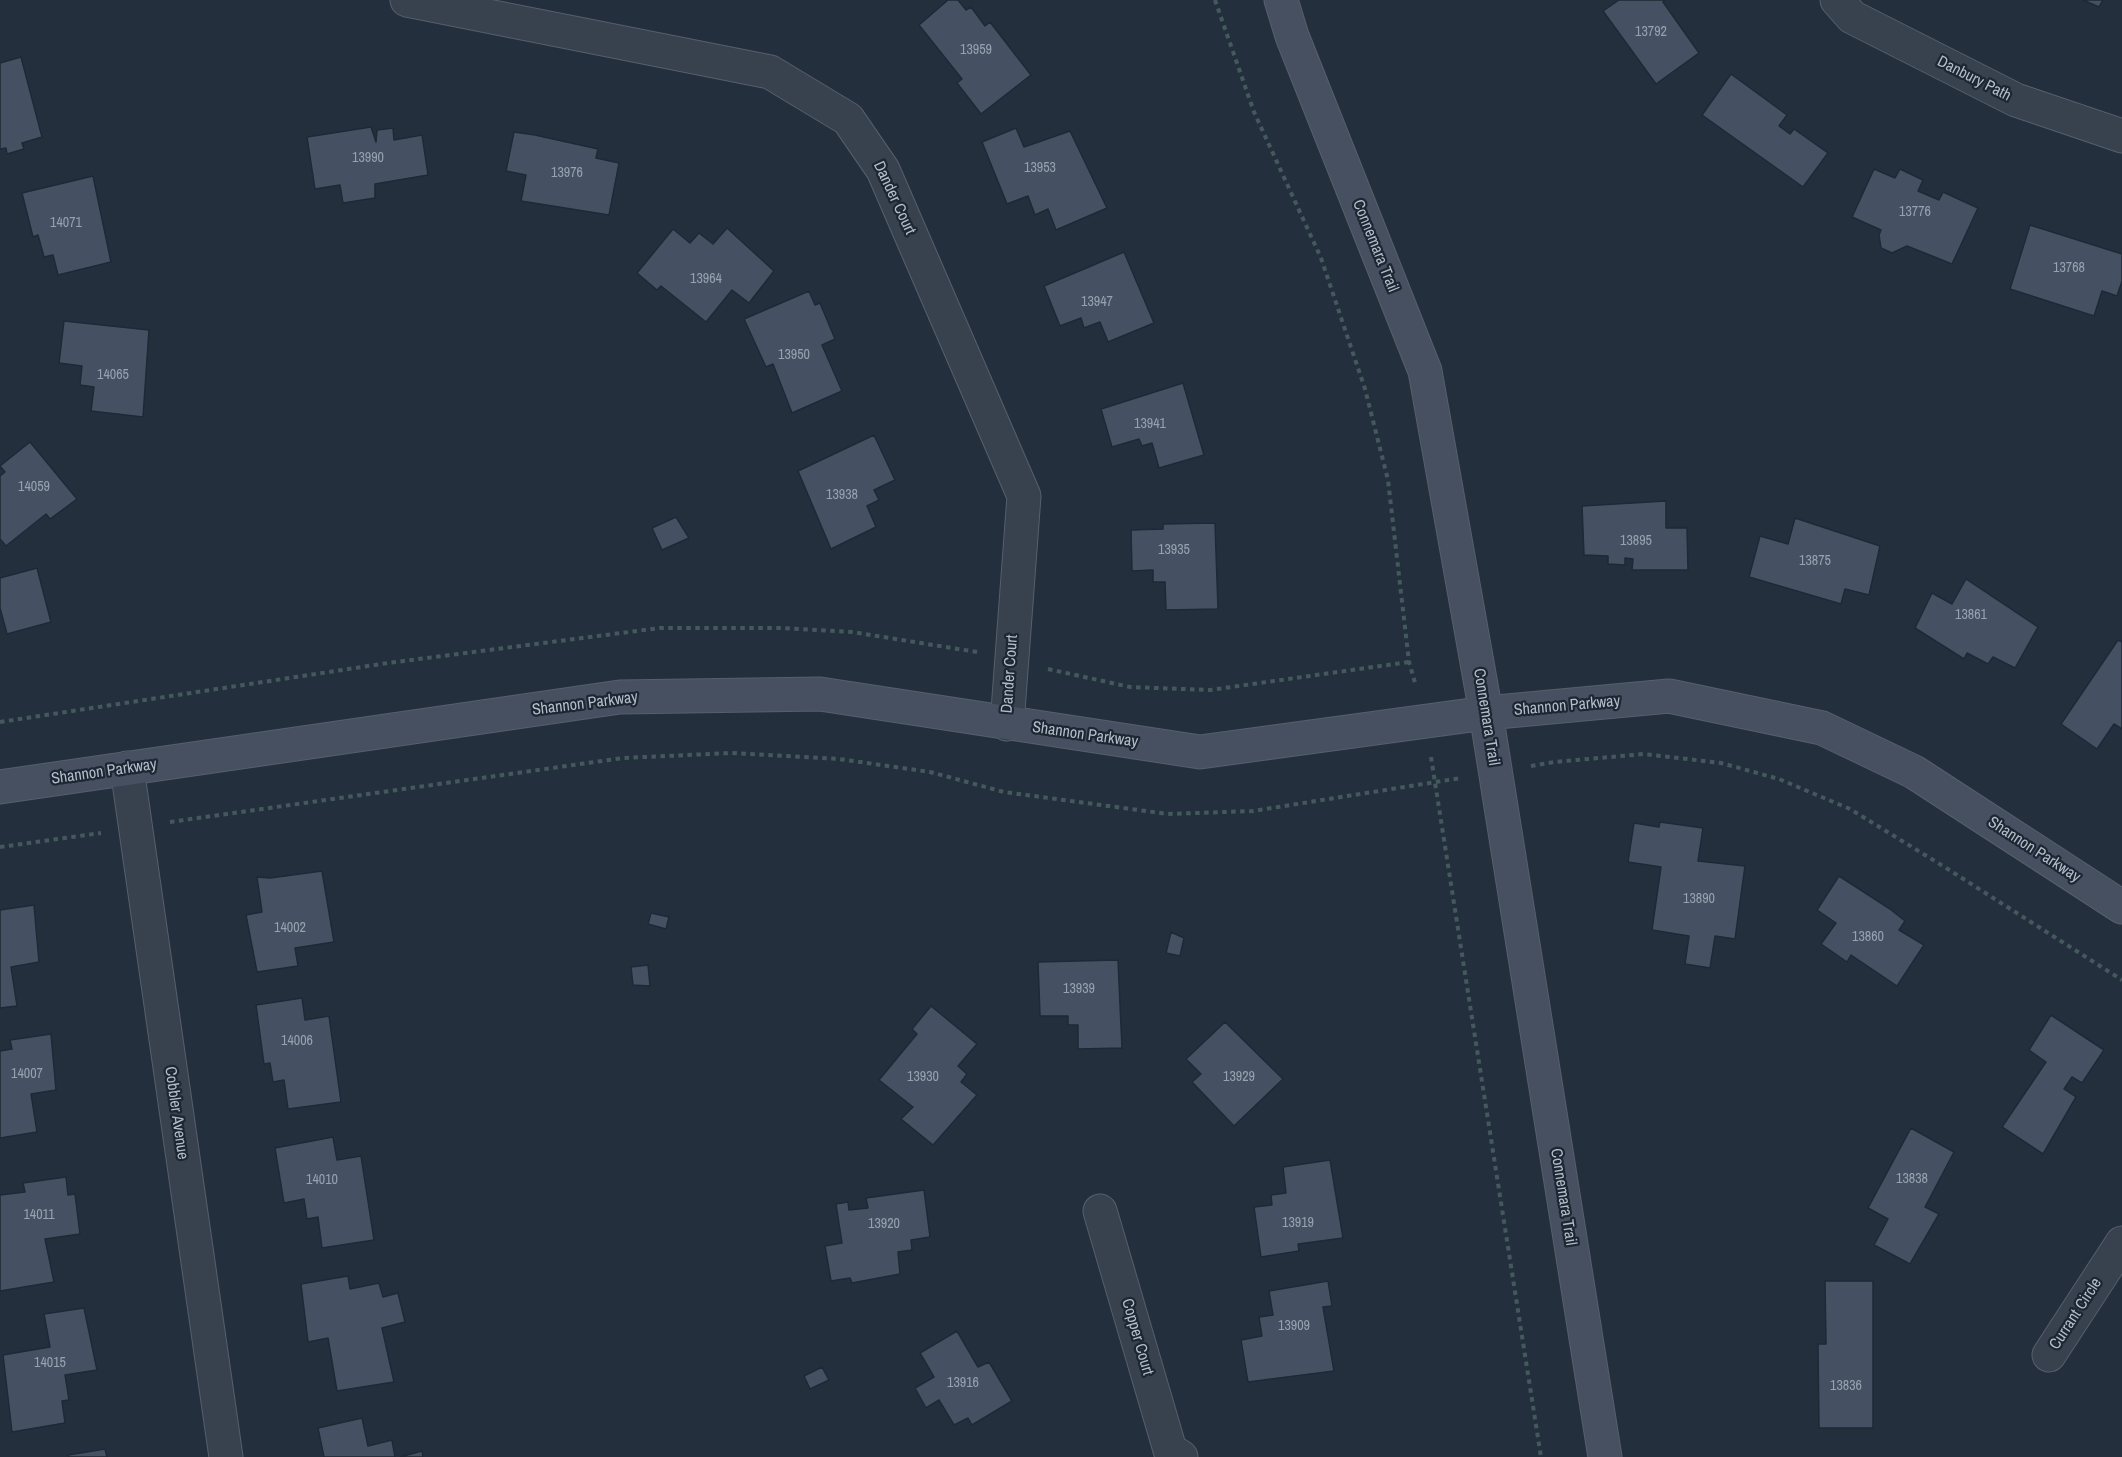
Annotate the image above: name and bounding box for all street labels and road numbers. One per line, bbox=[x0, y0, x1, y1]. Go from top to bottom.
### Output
street label: Danbury Path bbox=[1934, 52, 2014, 106]
street label: Dander Court bbox=[869, 158, 919, 238]
street label: Connemara Trail bbox=[1348, 197, 1402, 295]
street label: Dander Court bbox=[998, 634, 1022, 714]
street label: Connemara Trail bbox=[1469, 667, 1503, 767]
street label: Shannon Parkway bbox=[531, 688, 639, 720]
street label: Shannon Parkway bbox=[1513, 692, 1621, 720]
street label: Shannon Parkway bbox=[1031, 718, 1139, 752]
street label: Shannon Parkway bbox=[50, 755, 158, 789]
street label: Shannon Parkway bbox=[1984, 813, 2084, 887]
street label: Cobbler Avenue bbox=[160, 1065, 192, 1161]
street label: Connemara Trail bbox=[1546, 1147, 1580, 1247]
street label: Currant Circle bbox=[2046, 1275, 2106, 1353]
street label: Copper Court bbox=[1117, 1297, 1157, 1377]

